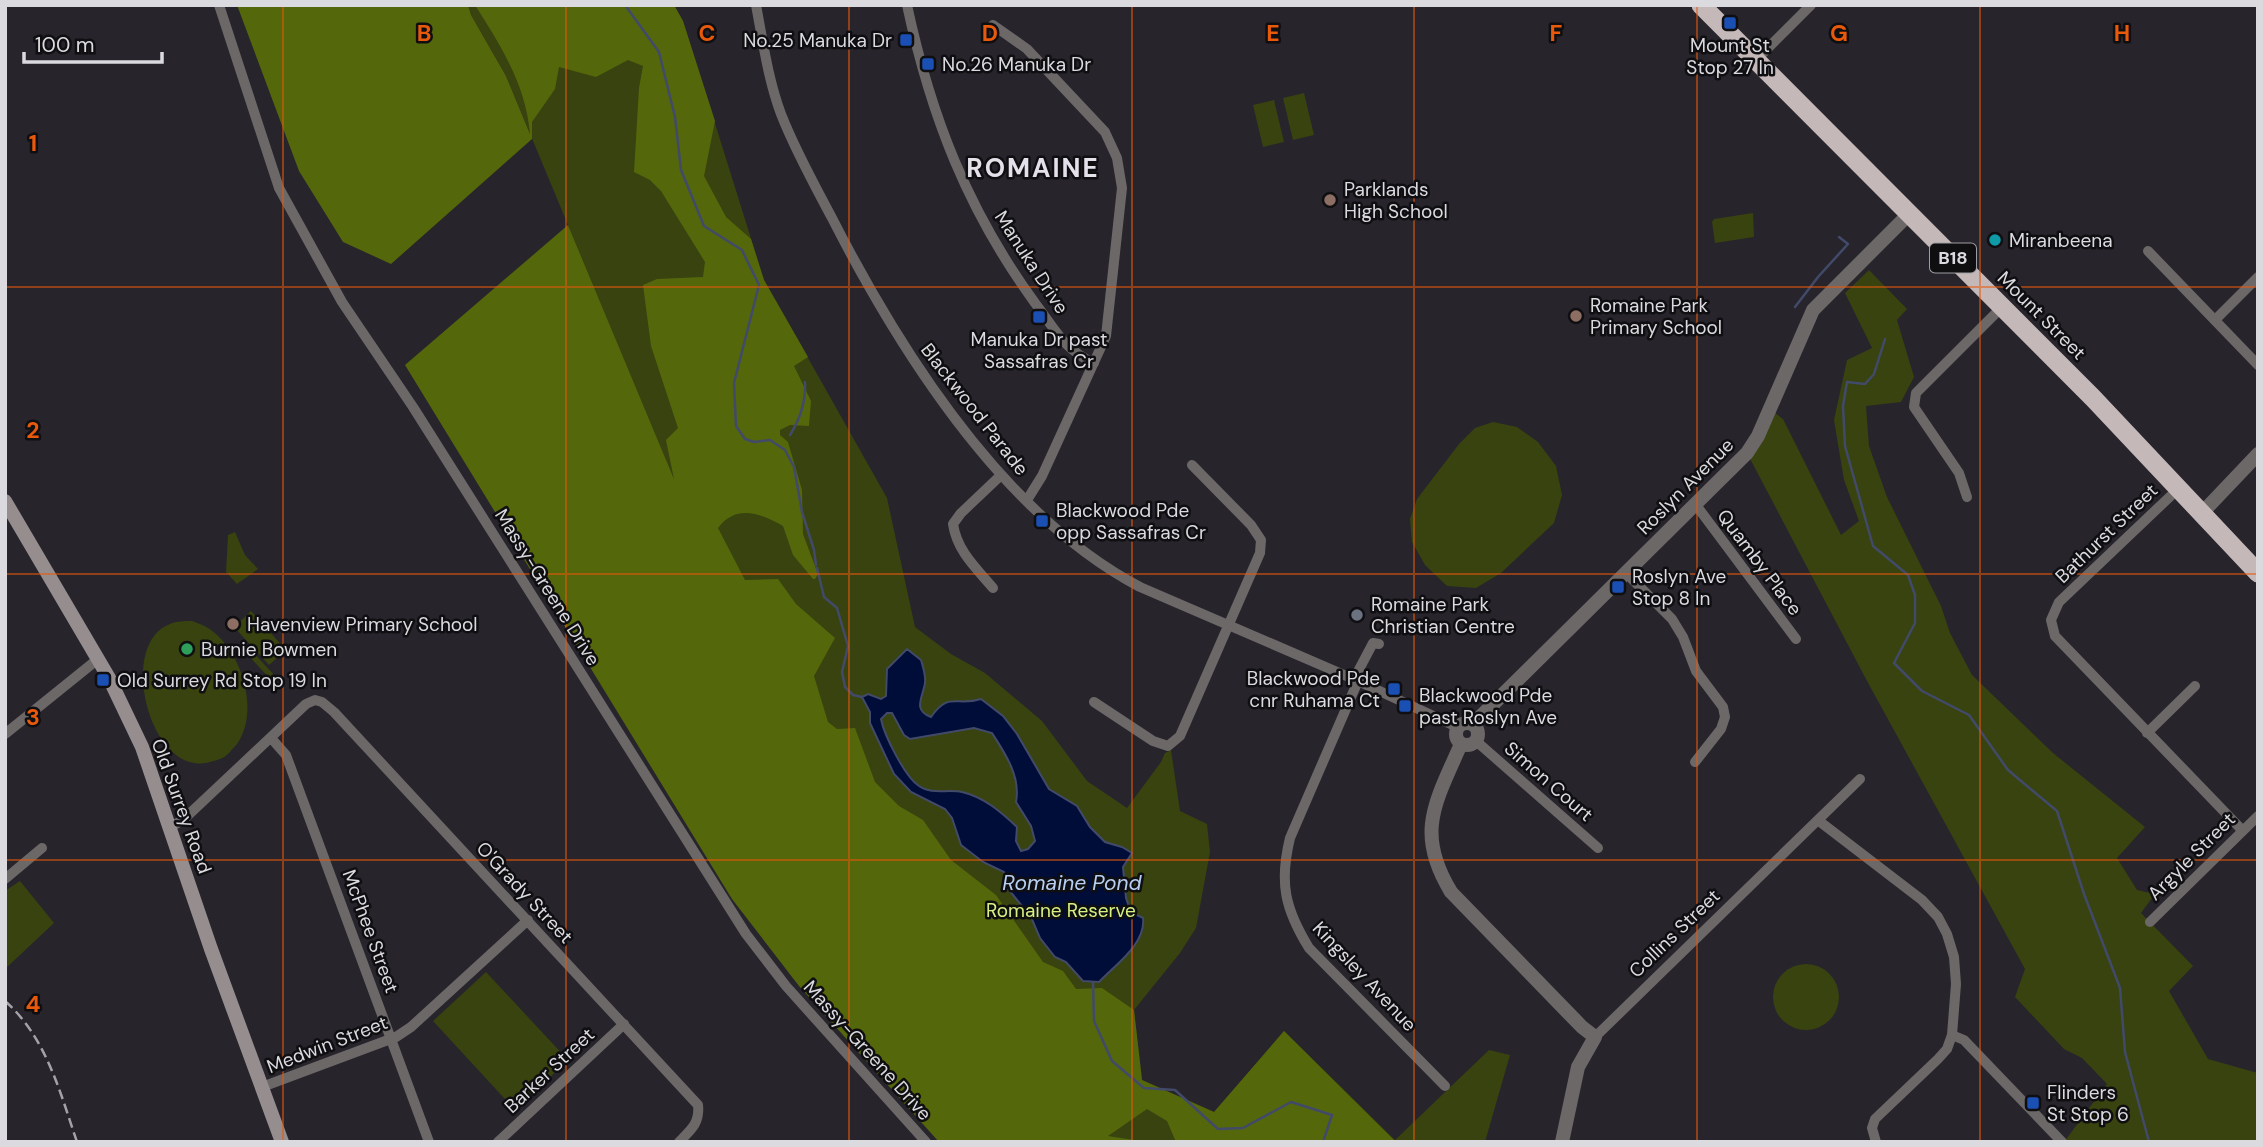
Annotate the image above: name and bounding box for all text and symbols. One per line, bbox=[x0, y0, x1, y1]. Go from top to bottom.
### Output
marker: Mount St Stop 27 In bbox=[1722, 15, 1738, 31]
text: B bbox=[417, 18, 431, 48]
text: C bbox=[699, 18, 715, 48]
text: D bbox=[982, 18, 998, 48]
text: E bbox=[1266, 18, 1280, 48]
text: F bbox=[1550, 18, 1563, 48]
text: G bbox=[1830, 18, 1848, 48]
text: H bbox=[2114, 18, 2130, 48]
scale bar bbox=[24, 21, 163, 65]
place label: No.25 Manuka Dr bbox=[743, 28, 892, 53]
text: 100 m bbox=[35, 31, 95, 59]
marker: No.25 Manuka Dr bbox=[898, 32, 914, 48]
place label: Mount St Stop 27 In bbox=[1686, 33, 1774, 80]
place label: No.26 Manuka Dr bbox=[942, 52, 1091, 77]
marker: No.26 Manuka Dr bbox=[920, 56, 936, 72]
text: 1 bbox=[29, 128, 37, 158]
district label: ROMAINE bbox=[966, 151, 1100, 185]
place label: Parklands High School bbox=[1344, 177, 1448, 224]
marker: Parklands High School bbox=[1322, 192, 1338, 208]
street label: Manuka Drive bbox=[989, 206, 1074, 319]
place label: Miranbeena bbox=[2009, 228, 2113, 253]
marker: Miranbeena bbox=[1987, 232, 2003, 248]
road number: B18 bbox=[1930, 244, 1976, 272]
street label: Mount Street bbox=[1992, 266, 2091, 365]
place label: Romaine Park Primary School bbox=[1590, 293, 1722, 340]
marker: Romaine Park Primary School bbox=[1568, 308, 1584, 324]
marker: Manuka Dr past Sassafras Cr bbox=[1031, 309, 1047, 325]
place label: Manuka Dr past Sassafras Cr bbox=[971, 327, 1107, 374]
street label: Blackwood Parade bbox=[915, 338, 1034, 480]
text: 2 bbox=[26, 415, 40, 445]
street label: Roslyn Avenue bbox=[1632, 433, 1739, 540]
street label: Bathurst Street bbox=[2050, 478, 2163, 589]
place label: Blackwood Pde opp Sassafras Cr bbox=[1056, 498, 1206, 545]
street label: Massy-Greene Drive bbox=[489, 504, 606, 670]
street label: Quamby Place bbox=[1711, 504, 1808, 620]
marker: Blackwood Pde opp Sassafras Cr bbox=[1034, 513, 1050, 529]
place label: Roslyn Ave Stop 8 In bbox=[1632, 564, 1726, 611]
marker: Roslyn Ave Stop 8 In bbox=[1610, 579, 1626, 595]
place label: Romaine Park Christian Centre bbox=[1371, 592, 1515, 639]
marker: Romaine Park Christian Centre bbox=[1349, 607, 1365, 623]
place label: Havenview Primary School bbox=[247, 612, 478, 637]
marker: Havenview Primary School bbox=[225, 616, 241, 632]
place label: Burnie Bowmen bbox=[201, 637, 337, 662]
marker: Burnie Bowmen bbox=[179, 641, 195, 657]
place label: Blackwood Pde cnr Ruhama Ct bbox=[1247, 666, 1380, 713]
place label: Old Surrey Rd Stop 19 In bbox=[117, 668, 327, 693]
marker: Old Surrey Rd Stop 19 In bbox=[95, 672, 111, 688]
marker: Blackwood Pde cnr Ruhama Ct bbox=[1386, 681, 1402, 697]
place label: Blackwood Pde past Roslyn Ave bbox=[1419, 683, 1557, 730]
marker: Blackwood Pde past Roslyn Ave bbox=[1397, 698, 1413, 714]
text: 3 bbox=[26, 702, 40, 732]
street label: Old Surrey Road bbox=[146, 735, 218, 877]
street label: Simon Court bbox=[1499, 736, 1598, 827]
street label: Argyle Street bbox=[2142, 807, 2241, 906]
street label: O'Grady Street bbox=[471, 836, 578, 949]
street label: McPhee Street bbox=[337, 866, 404, 996]
water label: Romaine Pond bbox=[1002, 869, 1143, 897]
street label: Collins Street bbox=[1623, 884, 1725, 983]
park label: Romaine Reserve bbox=[986, 898, 1136, 923]
street label: Kingsley Avenue bbox=[1307, 916, 1422, 1037]
street label: Massy-Greene Drive bbox=[798, 975, 937, 1126]
text: 4 bbox=[26, 989, 41, 1019]
street label: Medwin Street bbox=[263, 1010, 391, 1079]
street label: Barker Street bbox=[499, 1022, 600, 1119]
place label: Flinders St Stop 6 bbox=[2047, 1080, 2129, 1127]
marker: Flinders St Stop 6 bbox=[2025, 1095, 2041, 1111]

